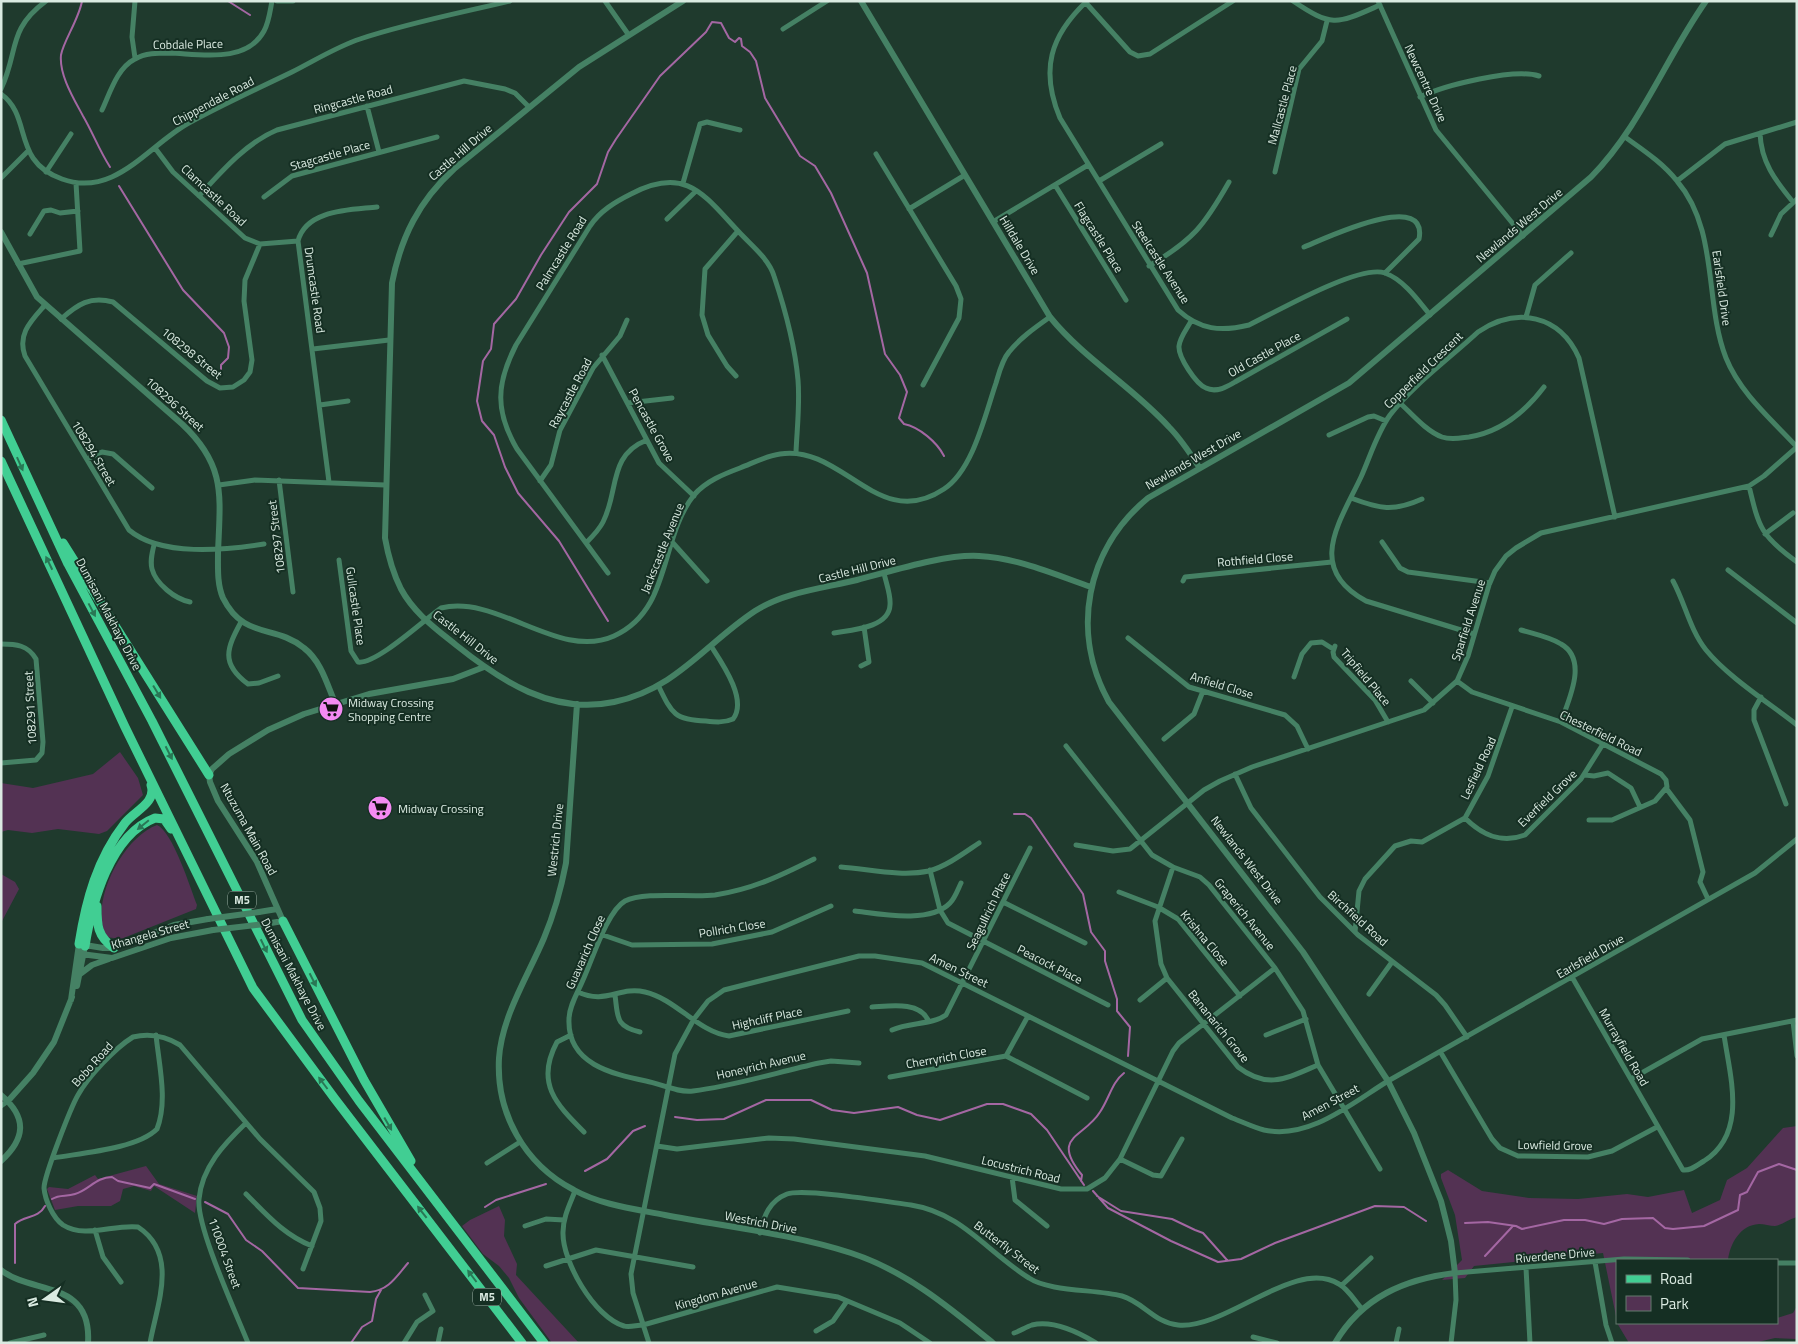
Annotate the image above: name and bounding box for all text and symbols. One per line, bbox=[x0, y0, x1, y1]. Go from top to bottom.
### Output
street label: Cobdale Place bbox=[153, 34, 223, 54]
street label: Newcentre Drive bbox=[1400, 41, 1452, 125]
street label: Mallcastle Place bbox=[1262, 63, 1302, 147]
street label: Chippendale Road bbox=[169, 71, 257, 131]
street label: Ringcastle Road bbox=[311, 79, 395, 119]
street label: Castle Hill Drive bbox=[424, 119, 496, 185]
street label: Stagcastle Place bbox=[288, 135, 372, 175]
street label: Clamcastle Road bbox=[177, 159, 251, 231]
street label: Newlands West Drive bbox=[1471, 183, 1567, 267]
street label: Flagcastle Place bbox=[1070, 198, 1128, 276]
street label: Palmcastle Road bbox=[531, 212, 591, 294]
street label: Hilldale Drive bbox=[995, 212, 1045, 278]
street label: Steelcastle Avenue bbox=[1127, 217, 1195, 307]
street label: Drumcastle Road bbox=[300, 246, 330, 334]
street label: Earlsfield Drive bbox=[1707, 249, 1737, 327]
street label: 108298 Street bbox=[157, 322, 227, 384]
street label: Old Castle Place bbox=[1224, 326, 1304, 382]
street label: Copperfield Crescent bbox=[1379, 326, 1468, 413]
street label: Raycastle Road bbox=[543, 354, 597, 432]
street label: 108296 Street bbox=[141, 372, 209, 436]
street label: Pencastle Grove bbox=[624, 385, 680, 465]
street label: 108294 Street bbox=[67, 416, 122, 490]
street label: Newlands West Drive bbox=[1141, 424, 1245, 494]
one-way arrow bbox=[17, 457, 25, 471]
street label: 108297 Street bbox=[262, 498, 290, 575]
street label: Jackscastle Avenue bbox=[635, 500, 689, 596]
street label: Rothfield Close bbox=[1216, 546, 1294, 572]
street label: Castle Hill Drive bbox=[816, 550, 898, 588]
street label: Dumisani Makhaye Drive bbox=[71, 554, 147, 674]
one-way arrow bbox=[45, 556, 53, 570]
street label: Gullcastle Place bbox=[341, 566, 371, 646]
street label: Sparfield Avenue bbox=[1446, 577, 1490, 663]
one-way arrow bbox=[88, 603, 96, 617]
street label: Castle Hill Drive bbox=[429, 605, 503, 669]
street label: Tripfield Place bbox=[1336, 644, 1396, 710]
street label: Anfield Close bbox=[1188, 666, 1256, 704]
street label: 108291 Street bbox=[19, 670, 41, 745]
one-way arrow bbox=[152, 685, 161, 698]
place label: Midway Crossing Shopping Centre bbox=[348, 693, 434, 726]
supermarket icon: Midway Crossing Shopping Centre bbox=[318, 696, 344, 722]
street label: Chesterfield Road bbox=[1557, 705, 1645, 761]
street label: Lesfield Road bbox=[1455, 733, 1501, 803]
one-way arrow bbox=[165, 746, 173, 761]
street label: Everfield Grove bbox=[1513, 765, 1581, 831]
street label: Ntuzuma Main Road bbox=[216, 779, 282, 879]
supermarket icon: Midway Crossing bbox=[367, 795, 393, 821]
place label: Midway Crossing bbox=[398, 799, 484, 818]
street label: Westrich Drive bbox=[542, 802, 568, 878]
street label: Newlands West Drive bbox=[1206, 812, 1288, 908]
one-way arrow bbox=[137, 820, 150, 831]
street label: Seagullrich Place bbox=[961, 869, 1015, 953]
street label: Graperich Avenue bbox=[1210, 874, 1280, 954]
street label: Birchfield Road bbox=[1323, 885, 1393, 951]
road number: M5 bbox=[228, 892, 256, 908]
street label: Krishna Close bbox=[1176, 906, 1234, 970]
street label: Guavarich Close bbox=[560, 912, 610, 992]
street label: Pollrich Close bbox=[697, 913, 767, 943]
street label: Khangela Street bbox=[109, 914, 192, 954]
street label: Dumisani Makhaye Drive bbox=[256, 914, 332, 1034]
street label: Earlsfield Drive bbox=[1552, 929, 1628, 983]
one-way arrow bbox=[260, 939, 268, 953]
street label: Peacock Place bbox=[1014, 939, 1086, 989]
street label: Amen Street bbox=[926, 948, 992, 993]
one-way arrow bbox=[309, 973, 317, 987]
street label: Bananarich Grove bbox=[1184, 986, 1254, 1066]
street label: Highcliff Place bbox=[730, 1001, 804, 1035]
street label: Murrayfield Road bbox=[1594, 1005, 1654, 1089]
street label: Bobo Road bbox=[67, 1037, 117, 1091]
street label: Cherryrich Close bbox=[904, 1041, 988, 1073]
street label: Honeyrich Avenue bbox=[714, 1045, 808, 1085]
one-way arrow bbox=[318, 1076, 328, 1090]
street label: Amen Street bbox=[1298, 1078, 1363, 1125]
one-way arrow bbox=[384, 1117, 393, 1130]
street label: Lowfield Grove bbox=[1517, 1135, 1593, 1155]
street label: Locustrich Road bbox=[980, 1150, 1062, 1188]
one-way arrow bbox=[417, 1206, 428, 1219]
street label: Westrich Drive bbox=[723, 1206, 799, 1238]
street label: 110004 Street bbox=[203, 1215, 247, 1292]
street label: Butterfly Street bbox=[970, 1216, 1045, 1279]
street label: Riverdene Drive bbox=[1515, 1242, 1595, 1268]
legend bbox=[1616, 1259, 1778, 1324]
text: Road bbox=[1660, 1267, 1692, 1290]
one-way arrow bbox=[466, 1270, 477, 1283]
street label: Kingdom Avenue bbox=[673, 1273, 759, 1315]
north arrow bbox=[20, 1274, 70, 1324]
road number: M5 bbox=[473, 1288, 501, 1305]
text: Park bbox=[1660, 1292, 1689, 1315]
text: N bbox=[21, 1295, 43, 1310]

